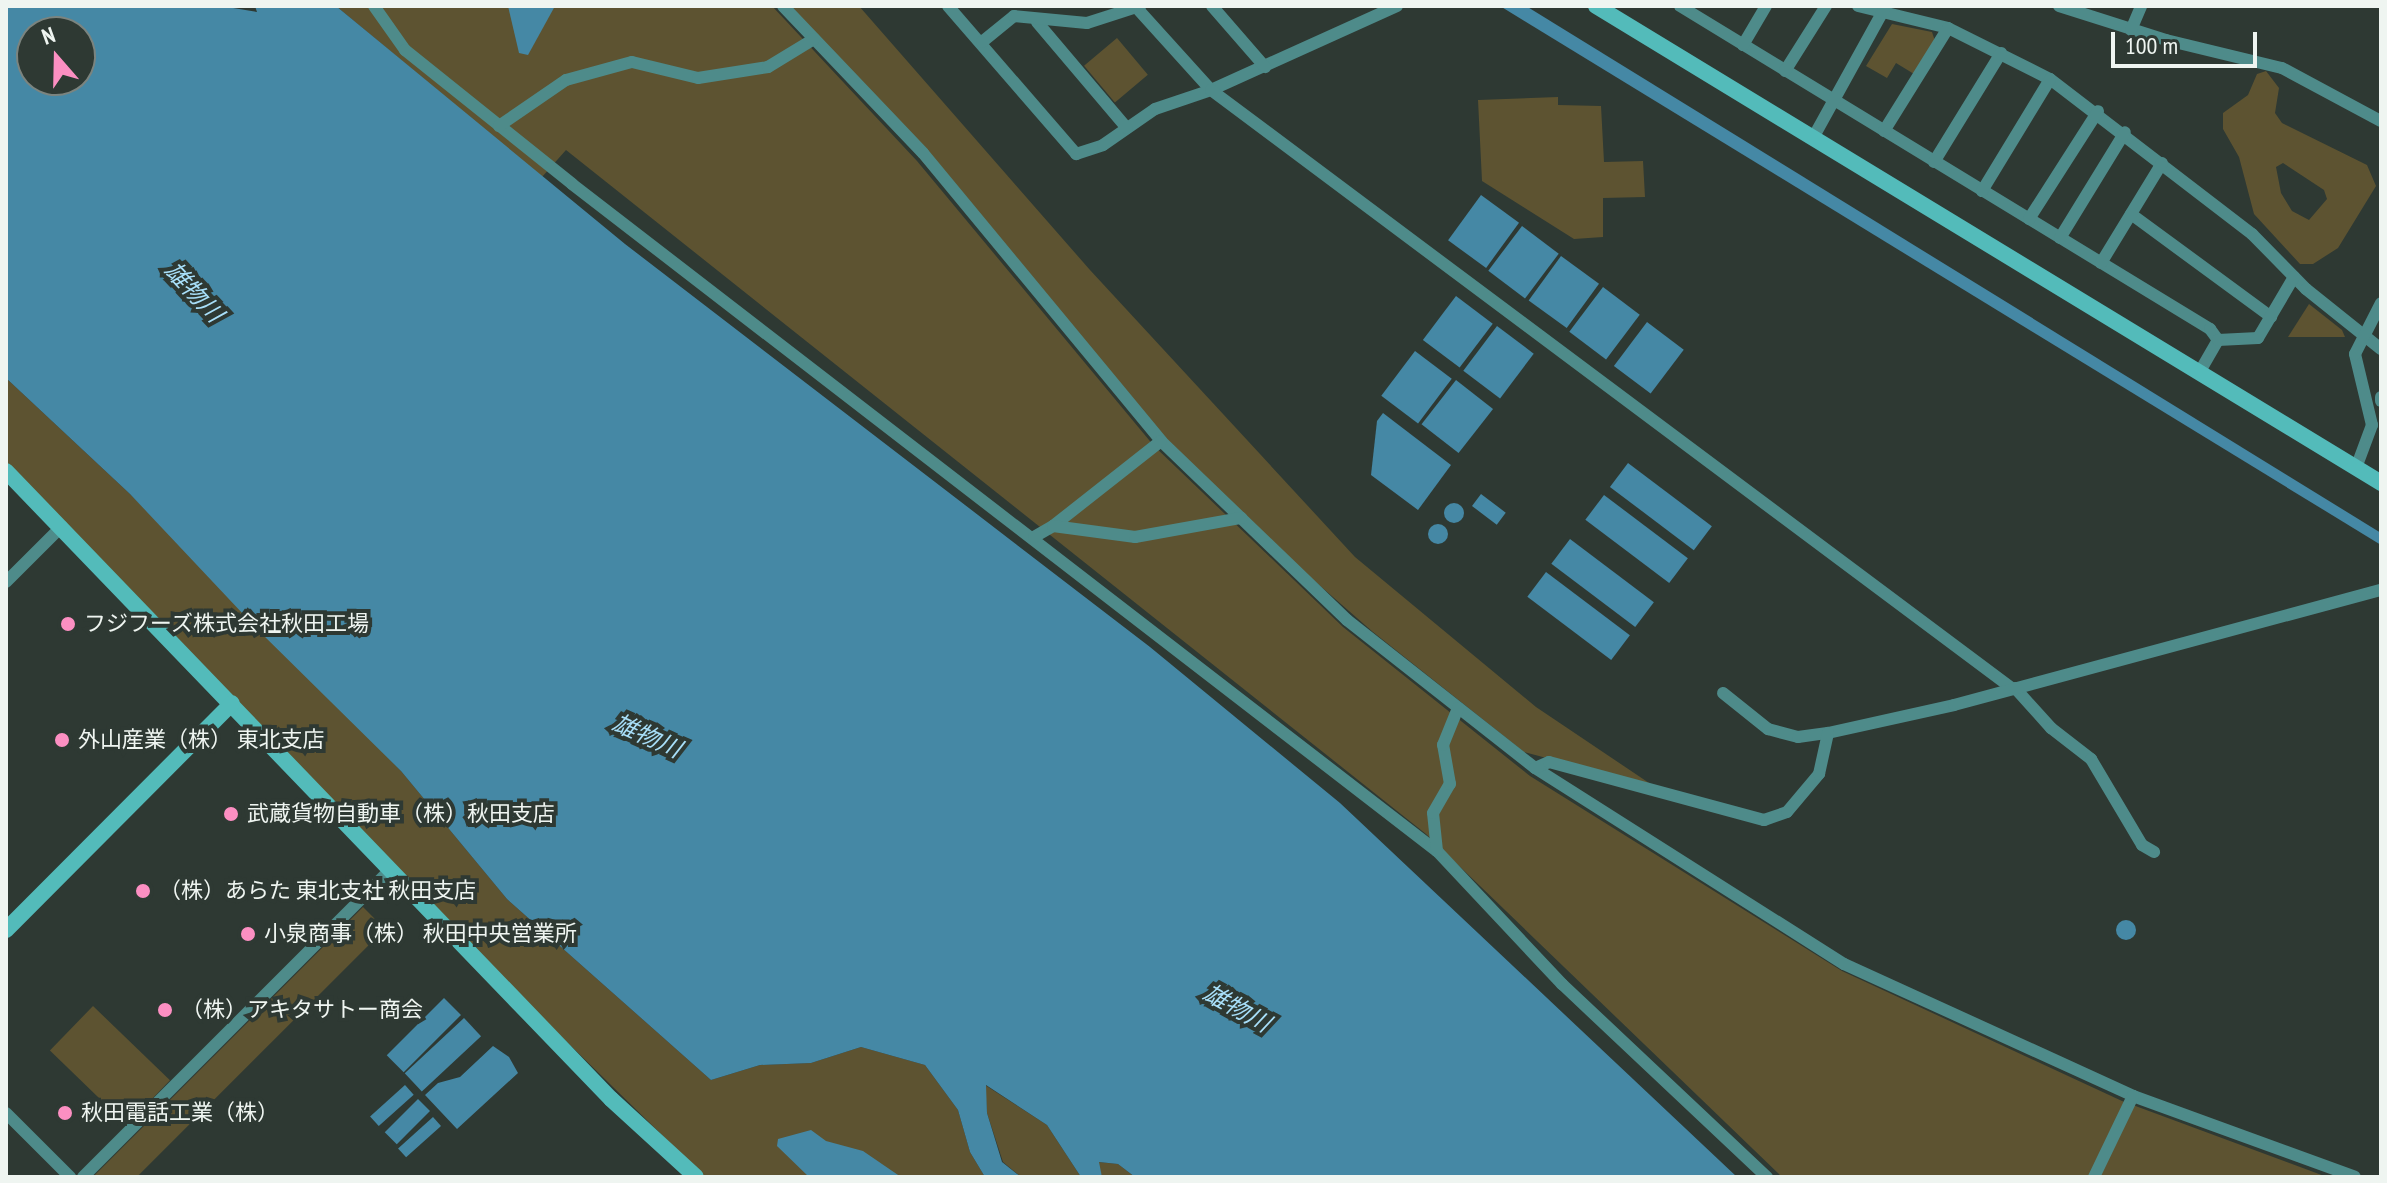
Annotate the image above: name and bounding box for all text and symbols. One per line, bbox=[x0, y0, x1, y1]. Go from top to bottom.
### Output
north arrow bbox=[16, 16, 96, 96]
scale bar bbox=[2115, 16, 2261, 66]
text: N bbox=[38, 20, 59, 51]
text: 100 m bbox=[2125, 30, 2178, 61]
water label: 雄物川 bbox=[159, 256, 229, 328]
place label: フジフーズ株式会社秋田工場 bbox=[84, 611, 370, 637]
marker: フジフーズ株式会社秋田工場 bbox=[59, 615, 77, 633]
water label: 雄物川 bbox=[608, 708, 686, 764]
place label: 外山産業（株） 東北支店 bbox=[78, 727, 325, 753]
marker: 外山産業（株） 東北支店 bbox=[53, 731, 71, 749]
place label: 武蔵貨物自動車（株）秋田支店 bbox=[247, 801, 555, 827]
marker: 武蔵貨物自動車（株）秋田支店 bbox=[222, 805, 240, 823]
place label: （株）あらた 東北支社 秋田支店 bbox=[159, 878, 476, 904]
marker: （株）あらた 東北支社 秋田支店 bbox=[134, 882, 152, 900]
place label: 小泉商事（株） 秋田中央営業所 bbox=[264, 921, 577, 947]
marker: 小泉商事（株） 秋田中央営業所 bbox=[239, 925, 257, 943]
water label: 雄物川 bbox=[1199, 978, 1275, 1038]
place label: （株）アキタサトー商会 bbox=[181, 997, 423, 1023]
marker: （株）アキタサトー商会 bbox=[156, 1001, 174, 1019]
place label: 秋田電話工業（株） bbox=[81, 1100, 279, 1126]
marker: 秋田電話工業（株） bbox=[56, 1104, 74, 1122]

